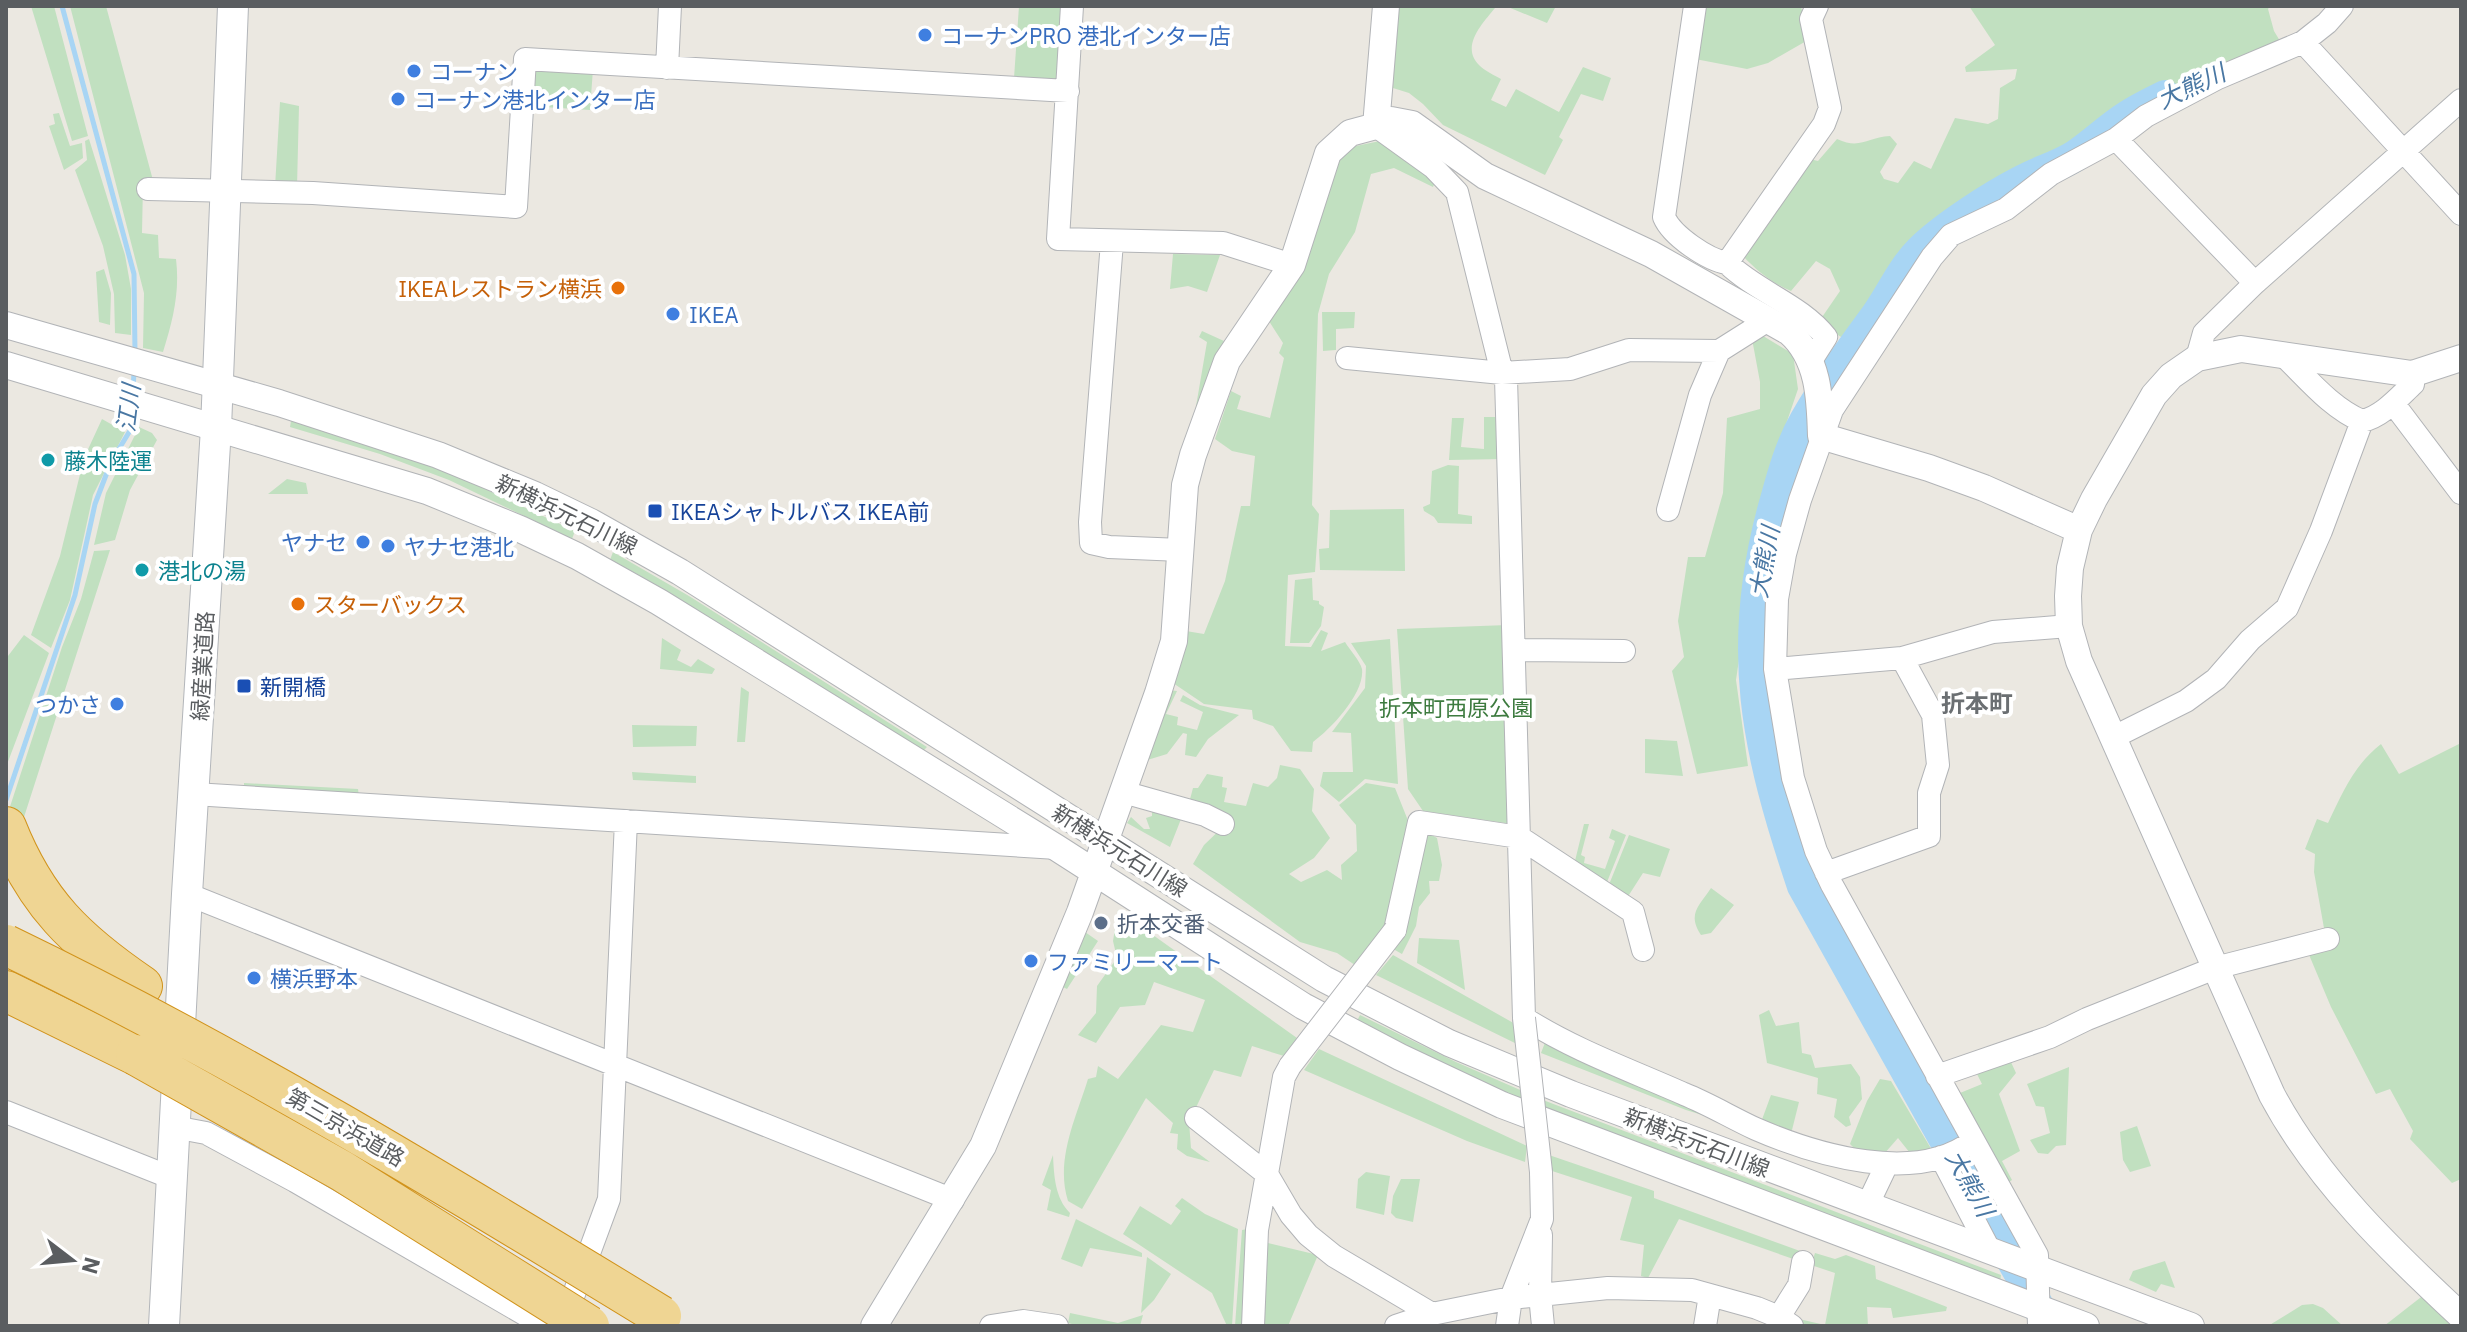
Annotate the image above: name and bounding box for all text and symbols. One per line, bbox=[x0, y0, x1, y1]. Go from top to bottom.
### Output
place label: コーナンPRO 港北インター店 bbox=[941, 21, 1231, 50]
marker: コーナンPRO 港北インター店 bbox=[916, 26, 934, 44]
water label: 大熊川 bbox=[2152, 55, 2233, 116]
place label: コーナン bbox=[430, 57, 518, 86]
marker: コーナン bbox=[405, 62, 423, 80]
place label: コーナン港北インター店 bbox=[414, 85, 656, 114]
marker: コーナン港北インター店 bbox=[389, 90, 407, 108]
place label: IKEAレストラン横浜 bbox=[398, 274, 602, 303]
marker: IKEAレストラン横浜 bbox=[609, 279, 627, 297]
place label: IKEA bbox=[689, 300, 739, 329]
marker: IKEA bbox=[664, 305, 682, 323]
water label: 江川 bbox=[109, 379, 147, 434]
place label: 藤木陸運 bbox=[64, 446, 152, 475]
marker: 藤木陸運 bbox=[39, 451, 57, 469]
street label: 新横浜元石川線 bbox=[491, 467, 643, 561]
place label: IKEAシャトルバス IKEA前 bbox=[671, 497, 930, 526]
marker: IKEAシャトルバス IKEA前 bbox=[646, 502, 664, 520]
water label: 大熊川 bbox=[1742, 521, 1787, 600]
place label: ヤナセ bbox=[281, 528, 347, 557]
place label: ヤナセ港北 bbox=[404, 532, 514, 561]
marker: ヤナセ bbox=[354, 533, 372, 551]
marker: ヤナセ港北 bbox=[379, 537, 397, 555]
place label: 港北の湯 bbox=[158, 556, 246, 585]
marker: 港北の湯 bbox=[133, 561, 151, 579]
place label: スターバックス bbox=[314, 590, 467, 619]
marker: スターバックス bbox=[289, 595, 307, 613]
street label: 緑産業道路 bbox=[185, 610, 219, 722]
place label: 新開橋 bbox=[260, 672, 326, 701]
marker: 新開橋 bbox=[235, 677, 253, 695]
district label: 折本町 bbox=[1941, 687, 2013, 719]
place label: つかさ bbox=[35, 690, 101, 719]
park label: 折本町西原公園 bbox=[1379, 693, 1533, 722]
marker: つかさ bbox=[108, 695, 126, 713]
street label: 新横浜元石川線 bbox=[1047, 797, 1193, 903]
place label: 折本交番 bbox=[1117, 909, 1205, 938]
marker: 折本交番 bbox=[1092, 914, 1110, 932]
place label: ファミリーマート bbox=[1047, 947, 1223, 976]
marker: ファミリーマート bbox=[1022, 952, 1040, 970]
place label: 横浜野本 bbox=[270, 964, 358, 993]
marker: 横浜野本 bbox=[245, 969, 263, 987]
street label: 第三京浜道路 bbox=[282, 1081, 410, 1173]
street label: 新横浜元石川線 bbox=[1620, 1101, 1774, 1183]
water label: 大熊川 bbox=[1939, 1144, 2003, 1225]
north arrow bbox=[32, 1220, 112, 1300]
text: N bbox=[76, 1254, 108, 1277]

